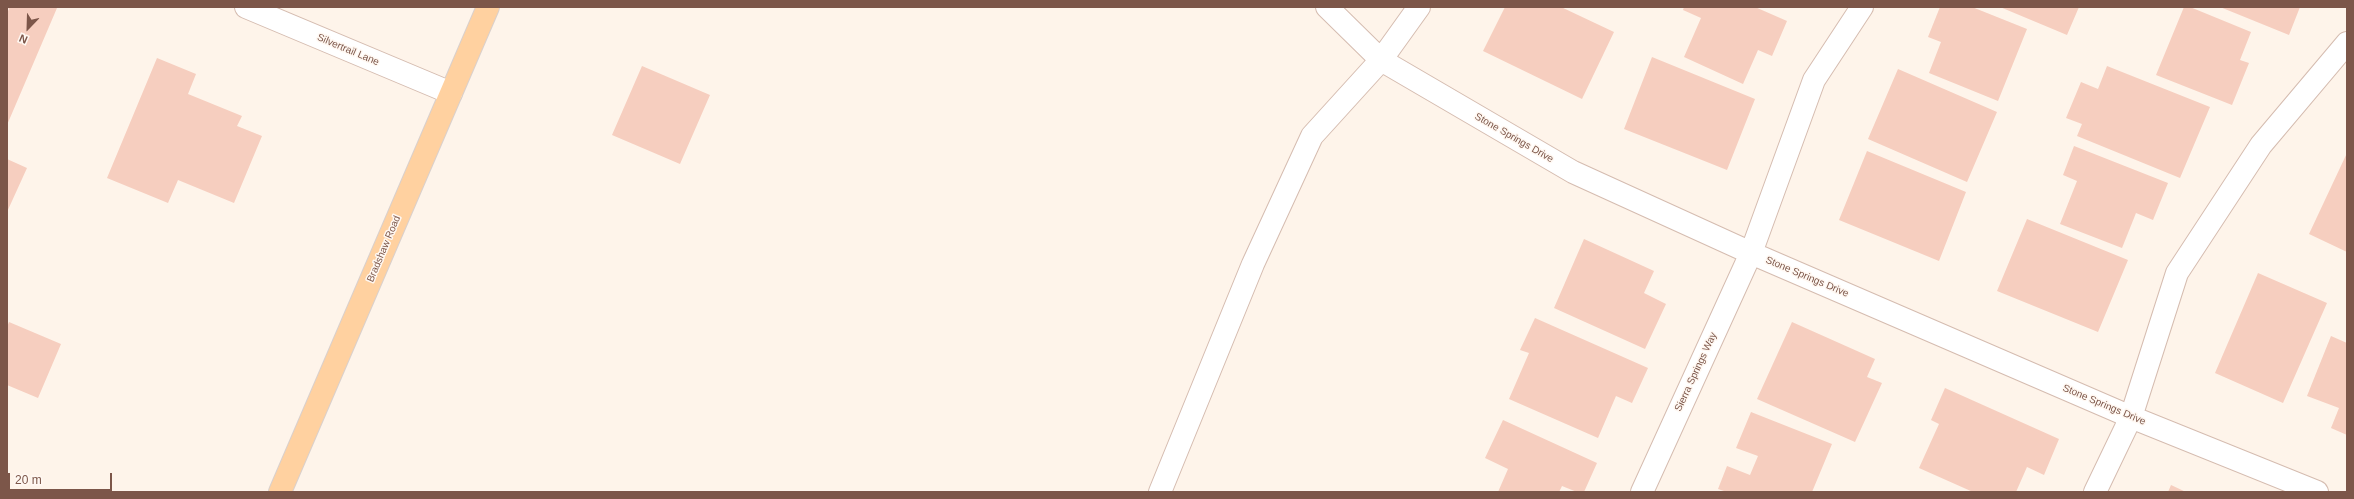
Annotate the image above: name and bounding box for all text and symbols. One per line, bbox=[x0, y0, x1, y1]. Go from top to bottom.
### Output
north arrow bbox=[8, 8, 48, 48]
text: N bbox=[17, 32, 29, 46]
street label: Silvertrail Lane bbox=[315, 32, 381, 68]
street label: Stone Springs Drive bbox=[1472, 111, 1556, 165]
street label: Bradshaw Road bbox=[365, 214, 403, 284]
street label: Stone Springs Drive bbox=[1764, 254, 1850, 300]
street label: Sierra Springs Way bbox=[1672, 331, 1720, 413]
street label: Stone Springs Drive bbox=[2061, 382, 2147, 428]
scale bar bbox=[10, 465, 114, 491]
text: 20 m bbox=[15, 473, 42, 487]

